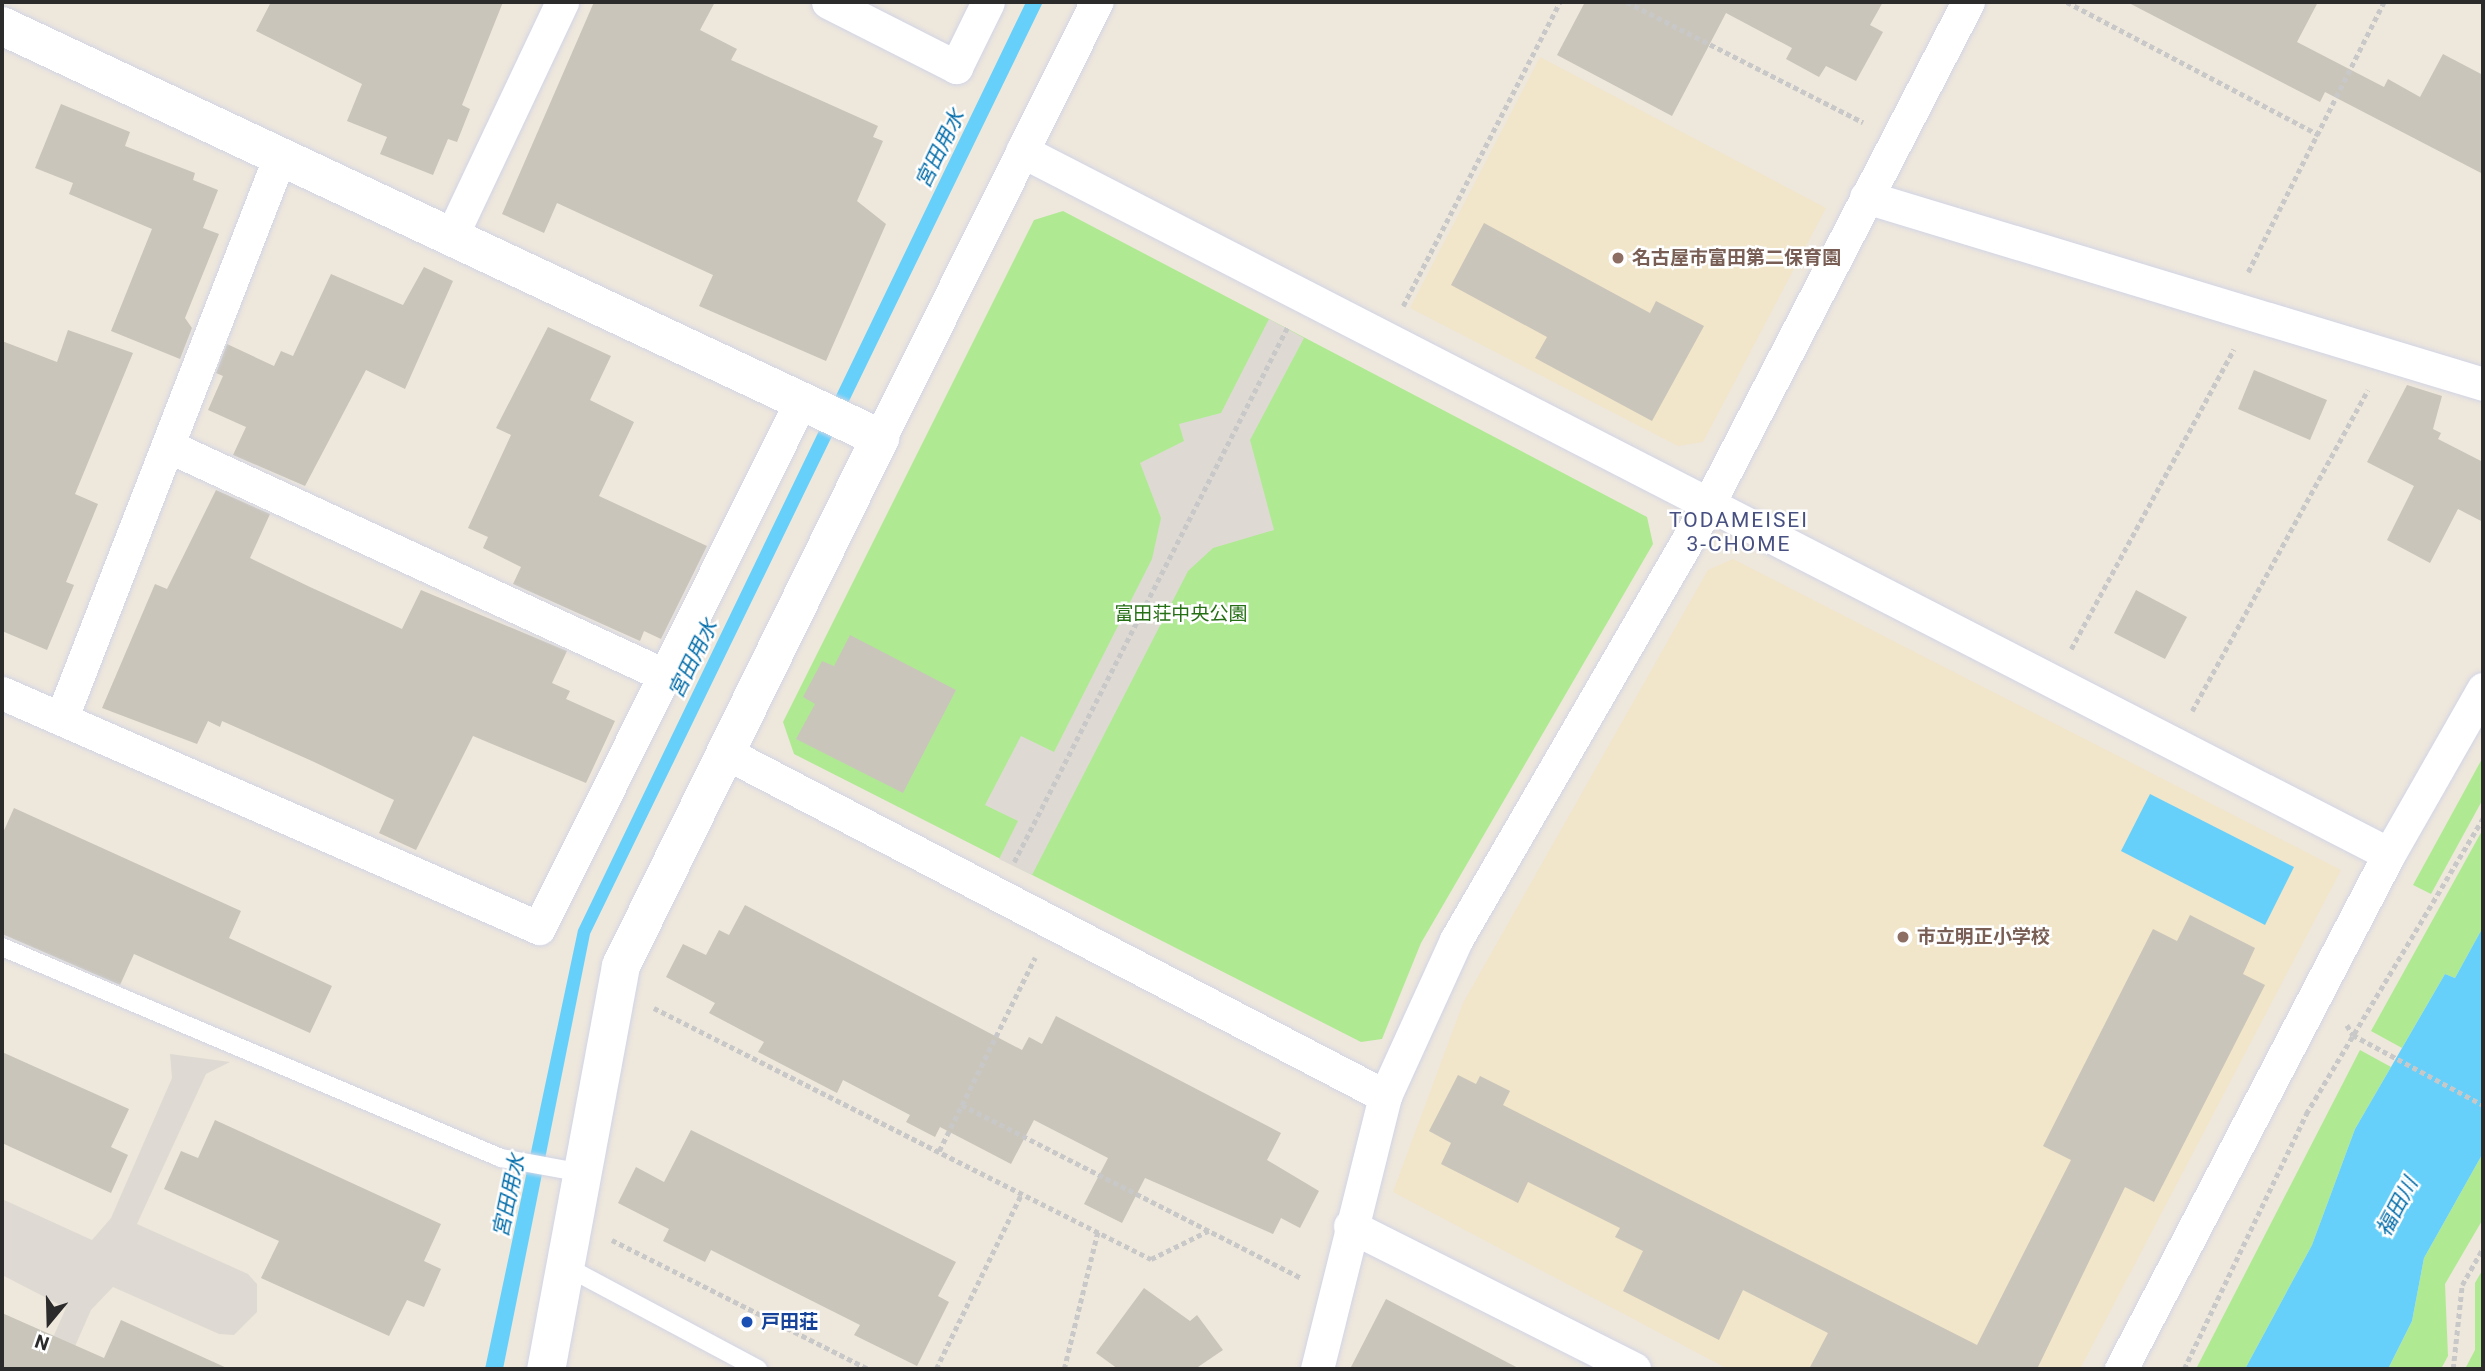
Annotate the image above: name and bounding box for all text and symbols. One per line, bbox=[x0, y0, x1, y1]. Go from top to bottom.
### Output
water label: 宮田用水 bbox=[910, 106, 970, 192]
place label: 名古屋市富田第二保育園 bbox=[1632, 247, 1841, 269]
marker: 名古屋市富田第二保育園 bbox=[1610, 250, 1626, 266]
district label: TODAMEISEI 3-CHOME bbox=[1670, 507, 1808, 557]
park label: 富田荘中央公園 bbox=[1115, 603, 1247, 625]
water label: 宮田用水 bbox=[663, 616, 723, 702]
place label: 市立明正小学校 bbox=[1917, 926, 2050, 948]
marker: 市立明正小学校 bbox=[1895, 929, 1911, 945]
water label: 宮田用水 bbox=[488, 1152, 530, 1240]
water label: 福田川 bbox=[2371, 1173, 2423, 1241]
north arrow bbox=[14, 1287, 84, 1357]
place label: 戸田荘 bbox=[761, 1311, 818, 1333]
marker: 戸田荘 bbox=[739, 1314, 755, 1330]
text: N bbox=[32, 1329, 52, 1355]

